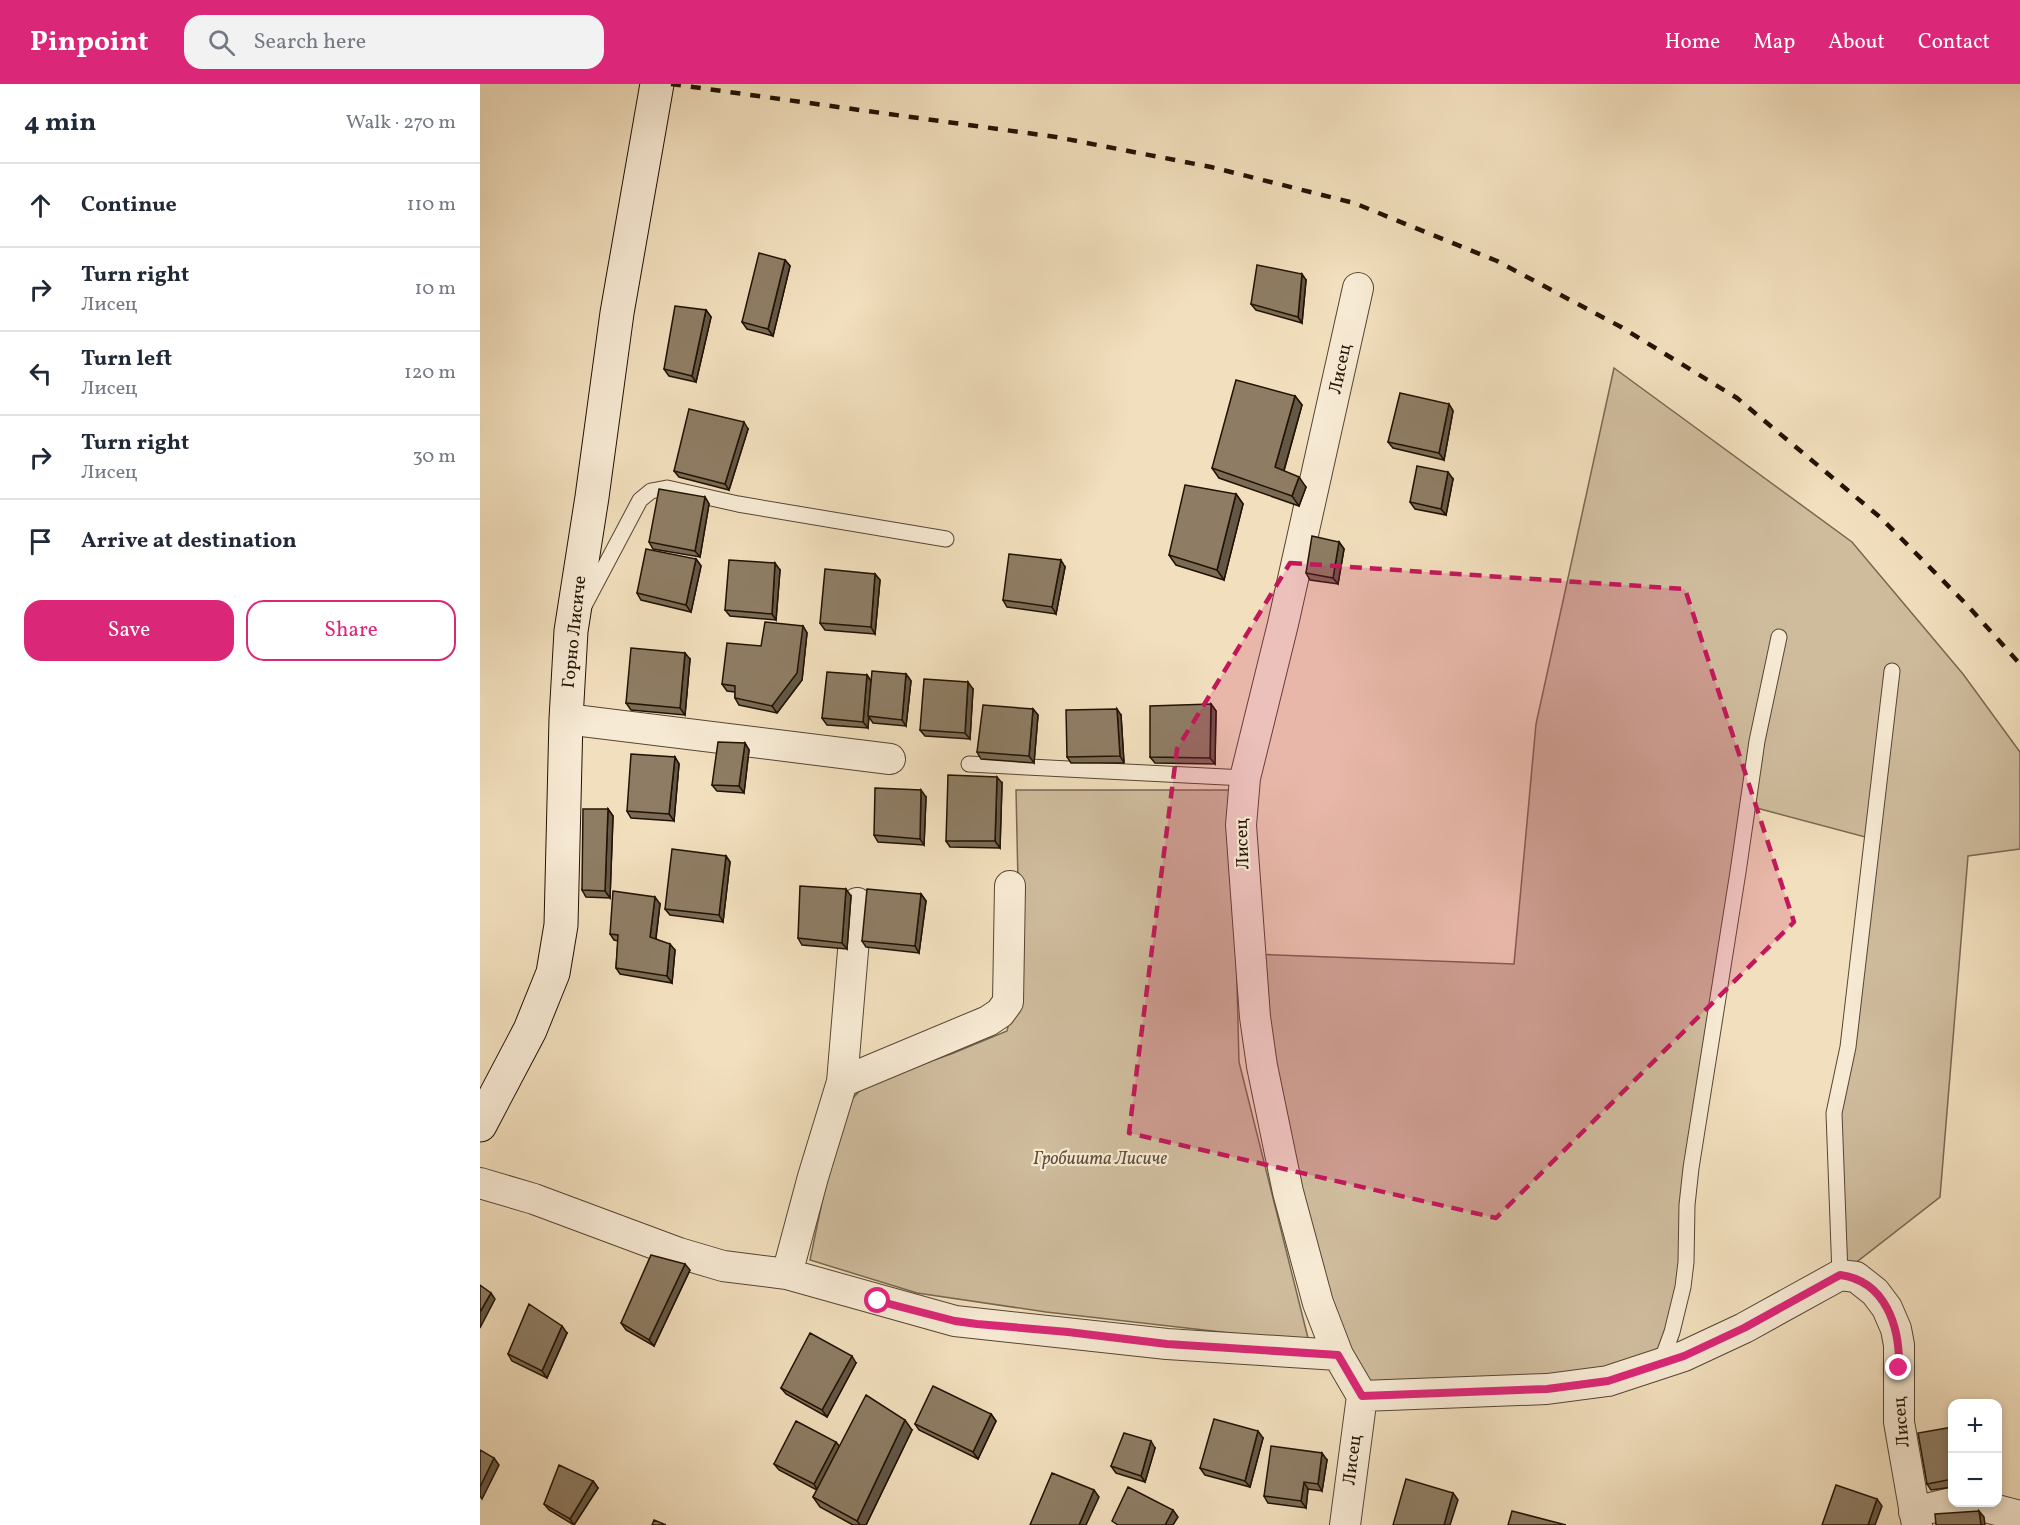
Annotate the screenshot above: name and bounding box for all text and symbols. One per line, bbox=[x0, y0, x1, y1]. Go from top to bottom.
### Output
search box bbox=[184, 15, 604, 69]
text: Pinpoint bbox=[30, 23, 148, 62]
icon: search bbox=[205, 26, 238, 59]
text: Search here bbox=[253, 27, 366, 58]
text: Home bbox=[1665, 28, 1720, 57]
text: Map bbox=[1753, 28, 1795, 57]
text: About bbox=[1828, 28, 1885, 57]
text: Contact bbox=[1918, 28, 1990, 57]
text: 4 min bbox=[24, 105, 96, 141]
text: Walk · 270 m bbox=[346, 109, 456, 137]
icon: ahead bbox=[24, 189, 57, 222]
text: Continue bbox=[81, 190, 177, 221]
text: 110 m bbox=[407, 191, 456, 219]
text: Turn right bbox=[81, 260, 189, 291]
icon: right bbox=[24, 273, 57, 306]
text: 10 m bbox=[415, 275, 456, 303]
text: Лисец bbox=[81, 291, 138, 319]
street label: Лисец bbox=[1323, 342, 1359, 396]
text: Turn left bbox=[81, 344, 172, 375]
icon: left bbox=[24, 357, 57, 390]
text: 120 m bbox=[404, 359, 456, 387]
text: Лисец bbox=[81, 375, 138, 403]
text: Turn right bbox=[81, 428, 189, 459]
icon: right bbox=[24, 441, 57, 474]
text: 30 m bbox=[412, 443, 456, 471]
text: Лисец bbox=[81, 459, 138, 487]
icon: arrive bbox=[24, 525, 57, 558]
text: Arrive at destination bbox=[81, 526, 297, 557]
street label: Горно Лисиче bbox=[557, 574, 593, 690]
button: Save bbox=[24, 600, 234, 661]
button: Share bbox=[246, 600, 456, 661]
street label: Лисец bbox=[1230, 818, 1256, 870]
park label: Гробишта Лисиче bbox=[1033, 1147, 1168, 1172]
route start bbox=[864, 1287, 890, 1313]
route end bbox=[1885, 1354, 1911, 1380]
street label: Лисец bbox=[1887, 1396, 1917, 1448]
map controls bbox=[1948, 1399, 2002, 1507]
button: + bbox=[1948, 1399, 2002, 1453]
street label: Лисец bbox=[1337, 1433, 1369, 1487]
button: − bbox=[1948, 1453, 2002, 1507]

